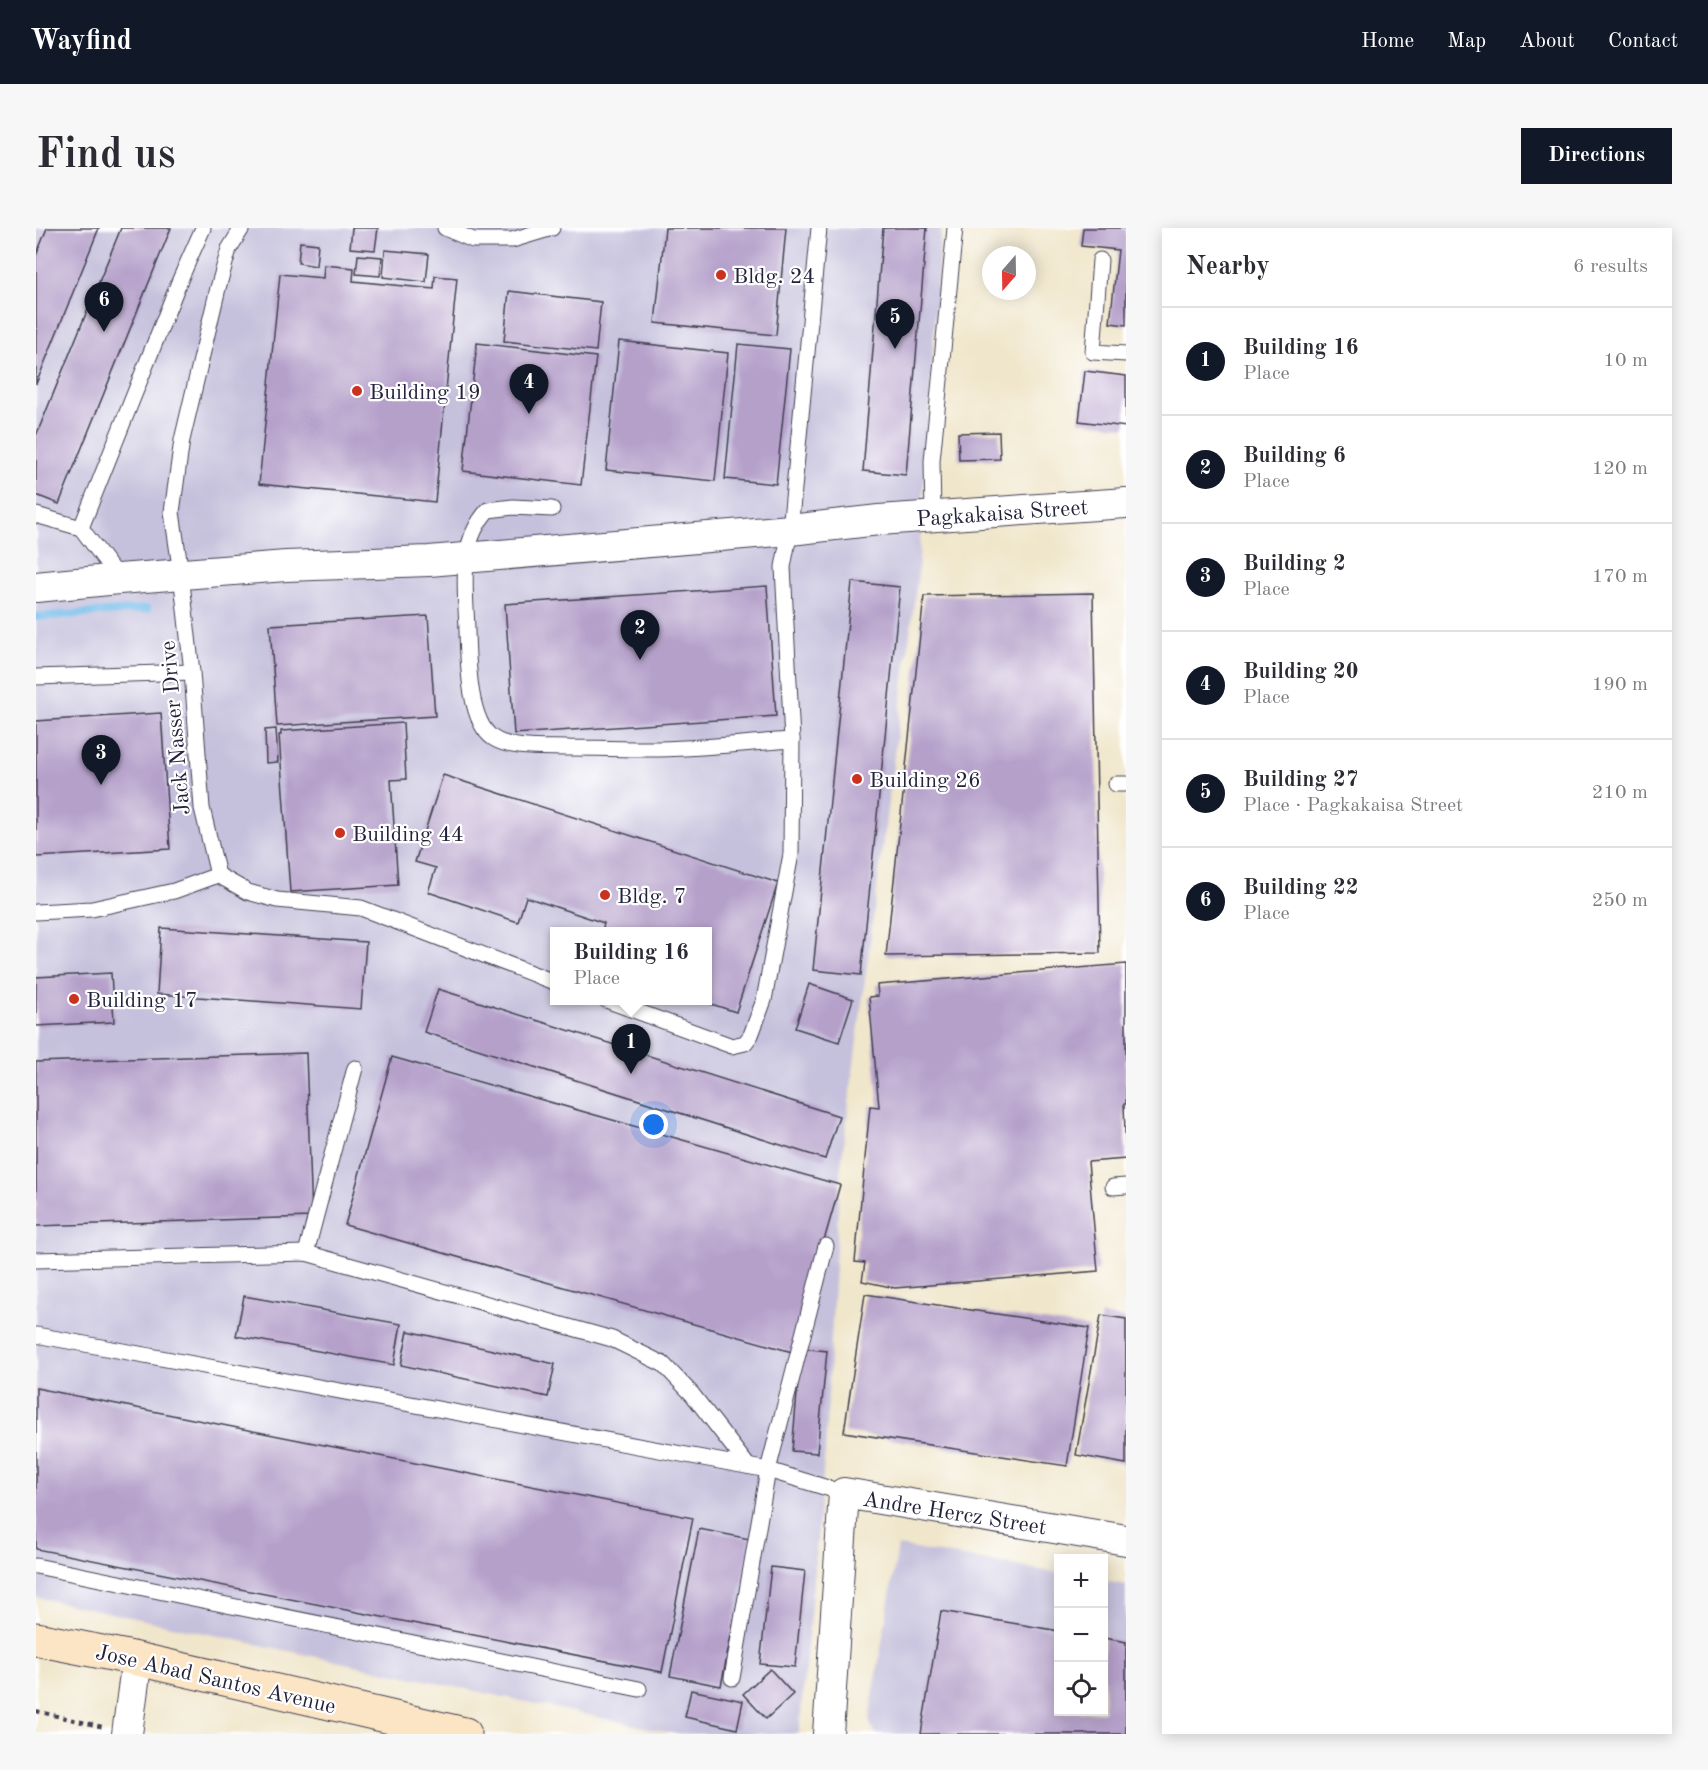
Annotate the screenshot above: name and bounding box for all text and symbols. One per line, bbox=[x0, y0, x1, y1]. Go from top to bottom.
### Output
text: Wayfind bbox=[30, 28, 132, 56]
text: Home bbox=[1361, 31, 1414, 52]
text: Map bbox=[1447, 31, 1486, 52]
text: About bbox=[1519, 31, 1575, 52]
text: Contact bbox=[1608, 31, 1678, 52]
button: Directions bbox=[1521, 128, 1672, 184]
text: Find us bbox=[36, 135, 175, 177]
north arrow bbox=[982, 246, 1036, 300]
text: Nearby bbox=[1186, 254, 1270, 280]
text: 6 results bbox=[1573, 257, 1648, 277]
place label: Bldg. 24 bbox=[733, 266, 815, 288]
marker: Bldg. 24 bbox=[714, 268, 728, 282]
pin: 6 bbox=[84, 282, 124, 332]
pin: 5 bbox=[876, 300, 914, 349]
text: Building 16 bbox=[1243, 337, 1358, 359]
text: 1 bbox=[1200, 351, 1211, 371]
text: 10 m bbox=[1603, 351, 1648, 371]
pin: 4 bbox=[510, 364, 548, 414]
text: Place bbox=[1243, 364, 1290, 384]
place label: Building 19 bbox=[369, 382, 481, 404]
marker: Building 19 bbox=[350, 384, 364, 398]
text: Building 6 bbox=[1243, 445, 1346, 467]
text: 2 bbox=[1200, 459, 1211, 479]
text: 120 m bbox=[1592, 459, 1648, 479]
text: Place bbox=[1243, 472, 1290, 492]
street label: Pagkakaisa Street bbox=[915, 497, 1089, 531]
text: Building 2 bbox=[1243, 553, 1346, 575]
text: 3 bbox=[1200, 567, 1211, 587]
text: 170 m bbox=[1592, 567, 1648, 587]
text: Place bbox=[1243, 580, 1290, 600]
pin: 2 bbox=[620, 610, 660, 660]
street label: Jack Nasser Drive bbox=[157, 640, 195, 816]
text: Building 20 bbox=[1243, 661, 1358, 683]
text: 4 bbox=[1200, 675, 1211, 695]
text: 190 m bbox=[1592, 675, 1648, 695]
text: Place bbox=[1243, 688, 1290, 708]
pin: 3 bbox=[82, 736, 120, 785]
text: Building 27 bbox=[1243, 769, 1358, 791]
place label: Building 26 bbox=[869, 770, 981, 792]
marker: Building 26 bbox=[850, 772, 864, 786]
text: 5 bbox=[1200, 783, 1211, 803]
text: 210 m bbox=[1592, 783, 1648, 803]
text: Place · Pagkakaisa Street bbox=[1243, 796, 1463, 816]
place label: Building 44 bbox=[352, 824, 464, 846]
marker: Building 44 bbox=[333, 826, 347, 840]
text: Building 22 bbox=[1243, 877, 1358, 899]
place label: Bldg. 7 bbox=[617, 886, 687, 908]
marker: Bldg. 7 bbox=[598, 888, 612, 902]
text: 6 bbox=[1200, 891, 1211, 911]
text: 250 m bbox=[1592, 891, 1648, 911]
text: Place bbox=[1243, 904, 1290, 924]
popup bbox=[550, 927, 712, 1005]
text: Building 16 bbox=[573, 942, 689, 964]
text: Place bbox=[573, 969, 620, 989]
place label: Building 17 bbox=[86, 990, 198, 1012]
marker: Building 17 bbox=[67, 992, 81, 1006]
pin: 1 bbox=[612, 1024, 650, 1074]
your location bbox=[639, 1110, 668, 1139]
street label: Andre Hercz Street bbox=[861, 1489, 1048, 1539]
map controls bbox=[1054, 1554, 1108, 1716]
button: + bbox=[1054, 1554, 1108, 1608]
button: − bbox=[1054, 1608, 1108, 1662]
street label: Jose Abad Santos Avenue bbox=[93, 1642, 338, 1718]
button: locate bbox=[1054, 1662, 1108, 1716]

